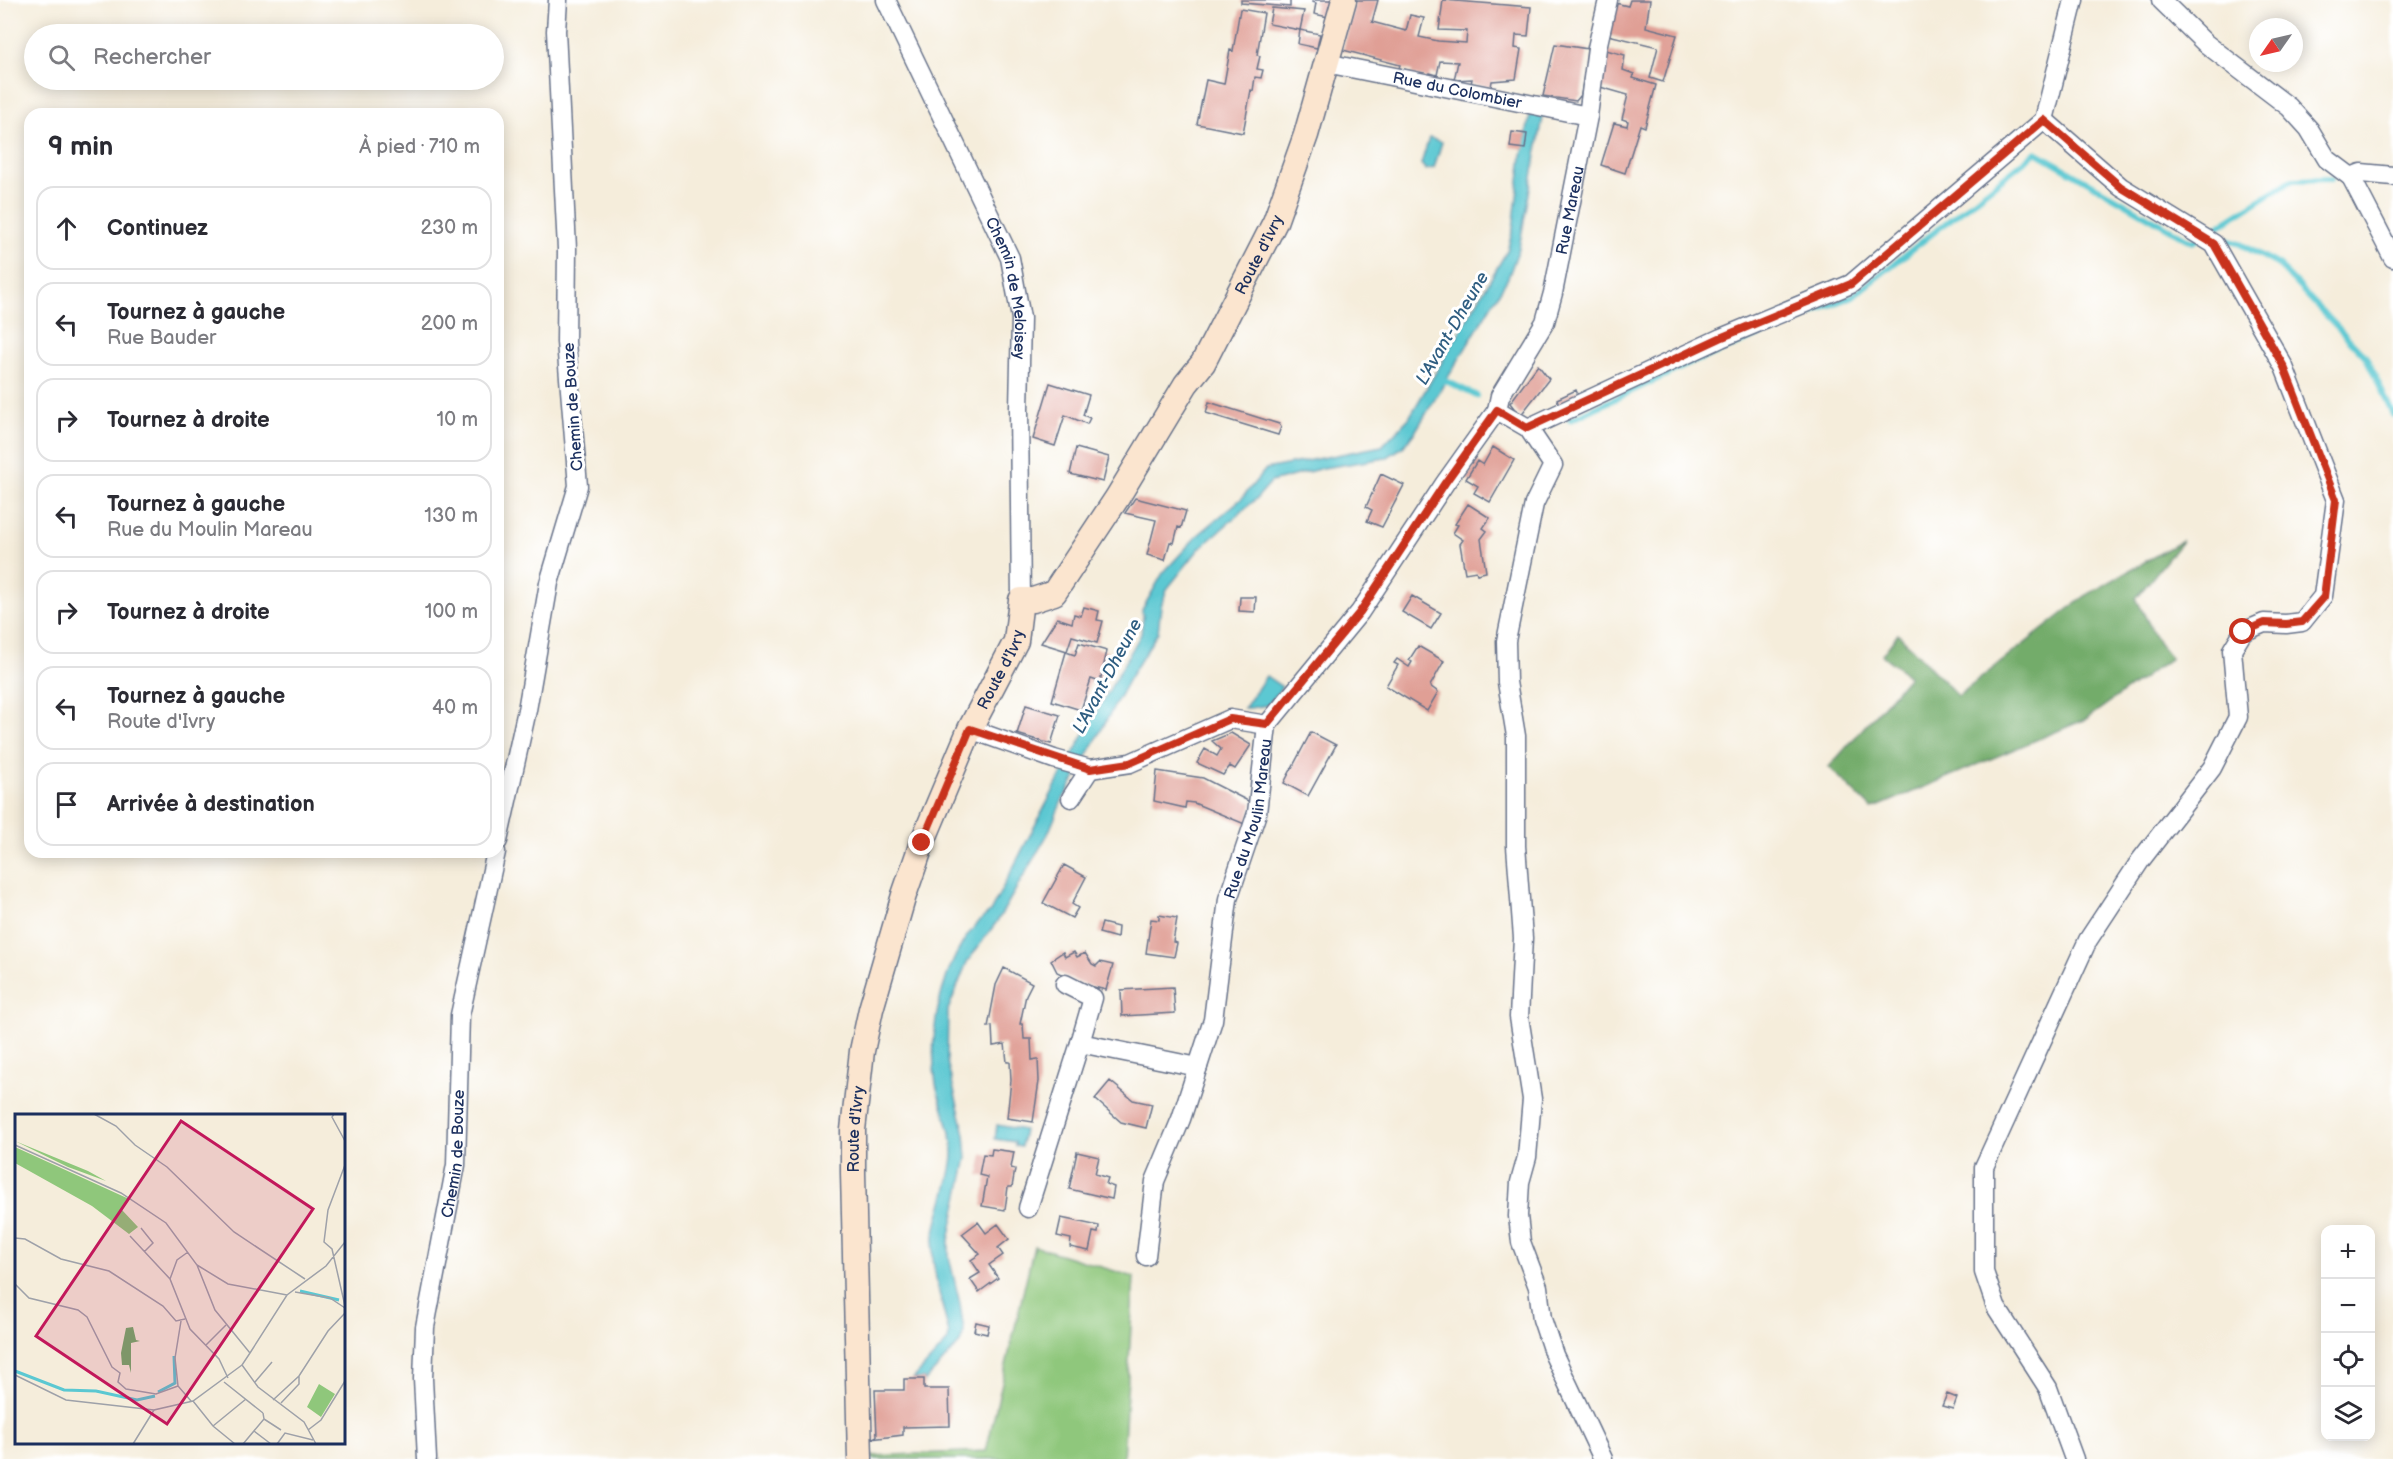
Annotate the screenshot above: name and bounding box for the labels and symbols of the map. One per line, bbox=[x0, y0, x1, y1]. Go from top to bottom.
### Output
north arrow bbox=[2249, 18, 2303, 72]
street label: Rue du Colombier bbox=[1391, 69, 1523, 113]
street label: Rue Mareau bbox=[1553, 164, 1589, 256]
street label: Route d'Ivry bbox=[1232, 212, 1288, 298]
street label: Chemin de Meloisey bbox=[981, 214, 1029, 360]
water label: L'Avant-Dheune bbox=[1412, 268, 1493, 388]
street label: Chemin de Bouze bbox=[559, 342, 587, 472]
water label: L'Avant-Dheune bbox=[1068, 615, 1146, 737]
route start bbox=[2229, 618, 2255, 644]
street label: Route d'Ivry bbox=[974, 628, 1028, 713]
street label: Rue du Moulin Mareau bbox=[1221, 738, 1276, 902]
route end bbox=[908, 829, 934, 855]
street label: Route d'Ivry bbox=[845, 1084, 869, 1172]
street label: Chemin de Bouze bbox=[438, 1089, 469, 1220]
inset map bbox=[15, 1114, 345, 1444]

